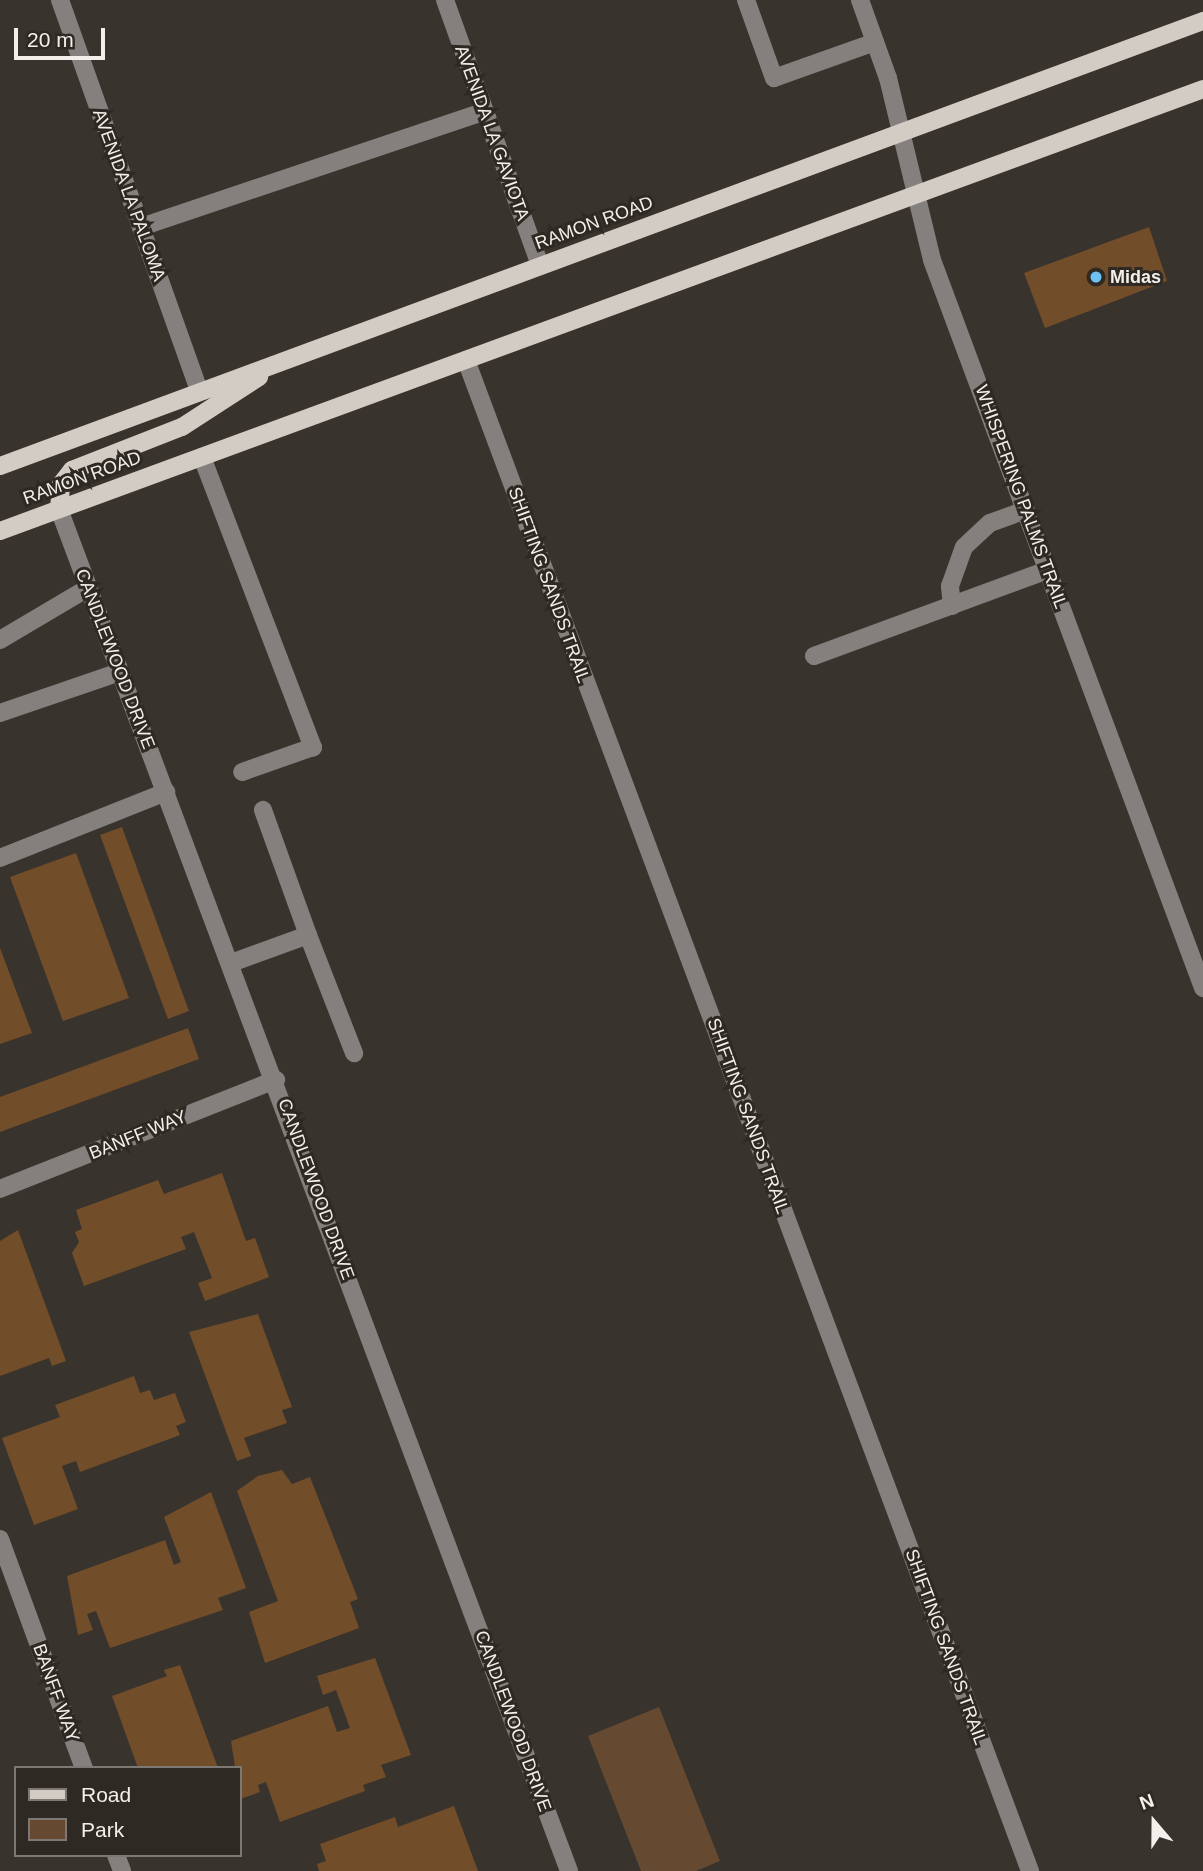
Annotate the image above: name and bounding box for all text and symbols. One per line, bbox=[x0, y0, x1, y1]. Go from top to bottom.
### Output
scale bar bbox=[18, 14, 108, 58]
text: 20 m bbox=[27, 28, 74, 51]
street label: AVENIDA LA GAVIOTA bbox=[450, 41, 534, 225]
street label: AVENIDA LA PALOMA bbox=[87, 105, 171, 285]
street label: RAMON ROAD bbox=[532, 192, 656, 254]
place label: Midas bbox=[1110, 266, 1161, 288]
marker: Midas bbox=[1088, 269, 1104, 285]
street label: WHISPERING PALMS TRAIL bbox=[970, 382, 1072, 612]
street label: RAMON ROAD bbox=[20, 447, 144, 509]
street label: SHIFTING SANDS TRAIL bbox=[503, 484, 595, 686]
street label: CANDLEWOOD DRIVE bbox=[71, 566, 159, 752]
street label: SHIFTING SANDS TRAIL bbox=[702, 1015, 794, 1217]
street label: CANDLEWOOD DRIVE bbox=[273, 1096, 359, 1282]
street label: BANFF WAY bbox=[86, 1106, 190, 1164]
street label: SHIFTING SANDS TRAIL bbox=[900, 1546, 992, 1748]
street label: CANDLEWOOD DRIVE bbox=[470, 1628, 556, 1814]
street label: BANFF WAY bbox=[28, 1641, 84, 1745]
legend bbox=[14, 1766, 242, 1857]
text: Road bbox=[81, 1783, 131, 1806]
north arrow bbox=[1119, 1787, 1189, 1857]
text: N bbox=[1137, 1790, 1157, 1814]
text: Park bbox=[81, 1818, 124, 1841]

